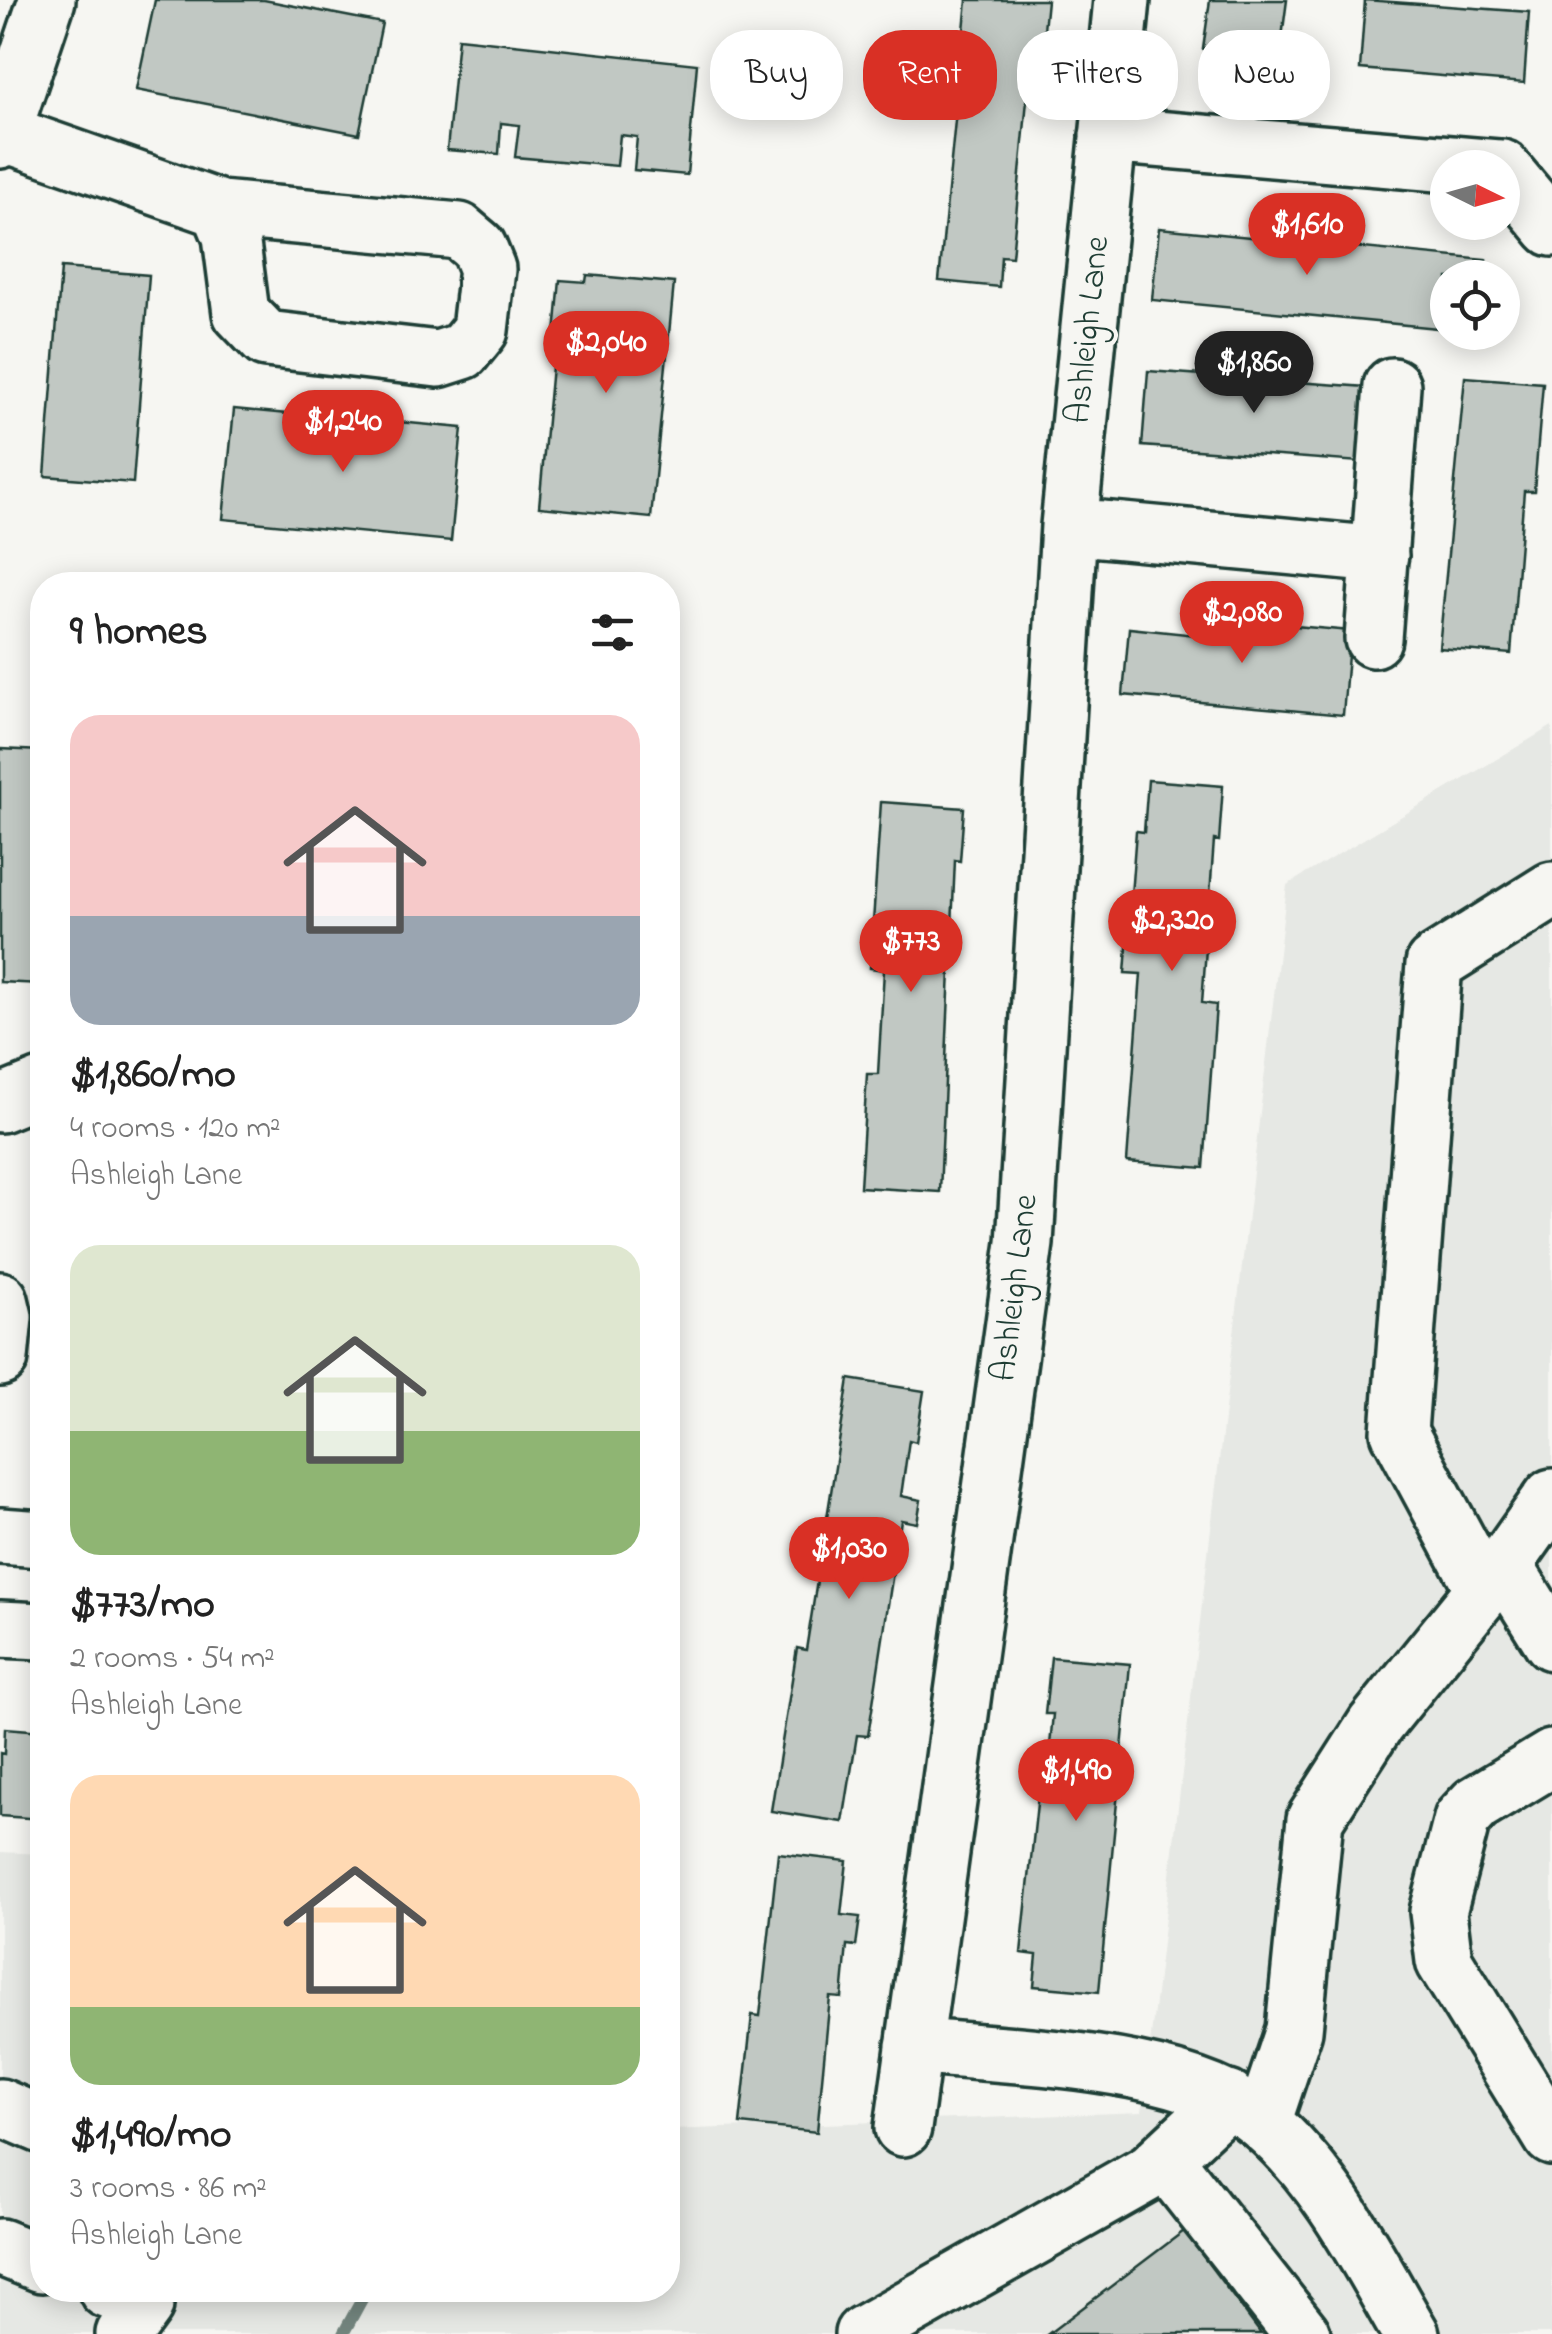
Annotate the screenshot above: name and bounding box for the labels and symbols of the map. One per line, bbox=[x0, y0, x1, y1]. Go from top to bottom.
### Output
north arrow bbox=[1430, 150, 1520, 240]
pin: $1,610 bbox=[1226, 193, 1388, 278]
street label: Ashleigh Lane bbox=[1054, 233, 1124, 426]
pin: $2,040 bbox=[525, 311, 687, 396]
pin: $1,860 bbox=[1173, 331, 1335, 416]
pin: $1,240 bbox=[262, 390, 424, 475]
pin: $2,080 bbox=[1161, 581, 1323, 666]
pin: $2,320 bbox=[1091, 889, 1253, 974]
pin: $773 bbox=[852, 910, 970, 995]
street label: Ashleigh Lane bbox=[979, 1191, 1053, 1385]
pin: $1,030 bbox=[768, 1517, 930, 1602]
pin: $1,490 bbox=[995, 1739, 1157, 1824]

